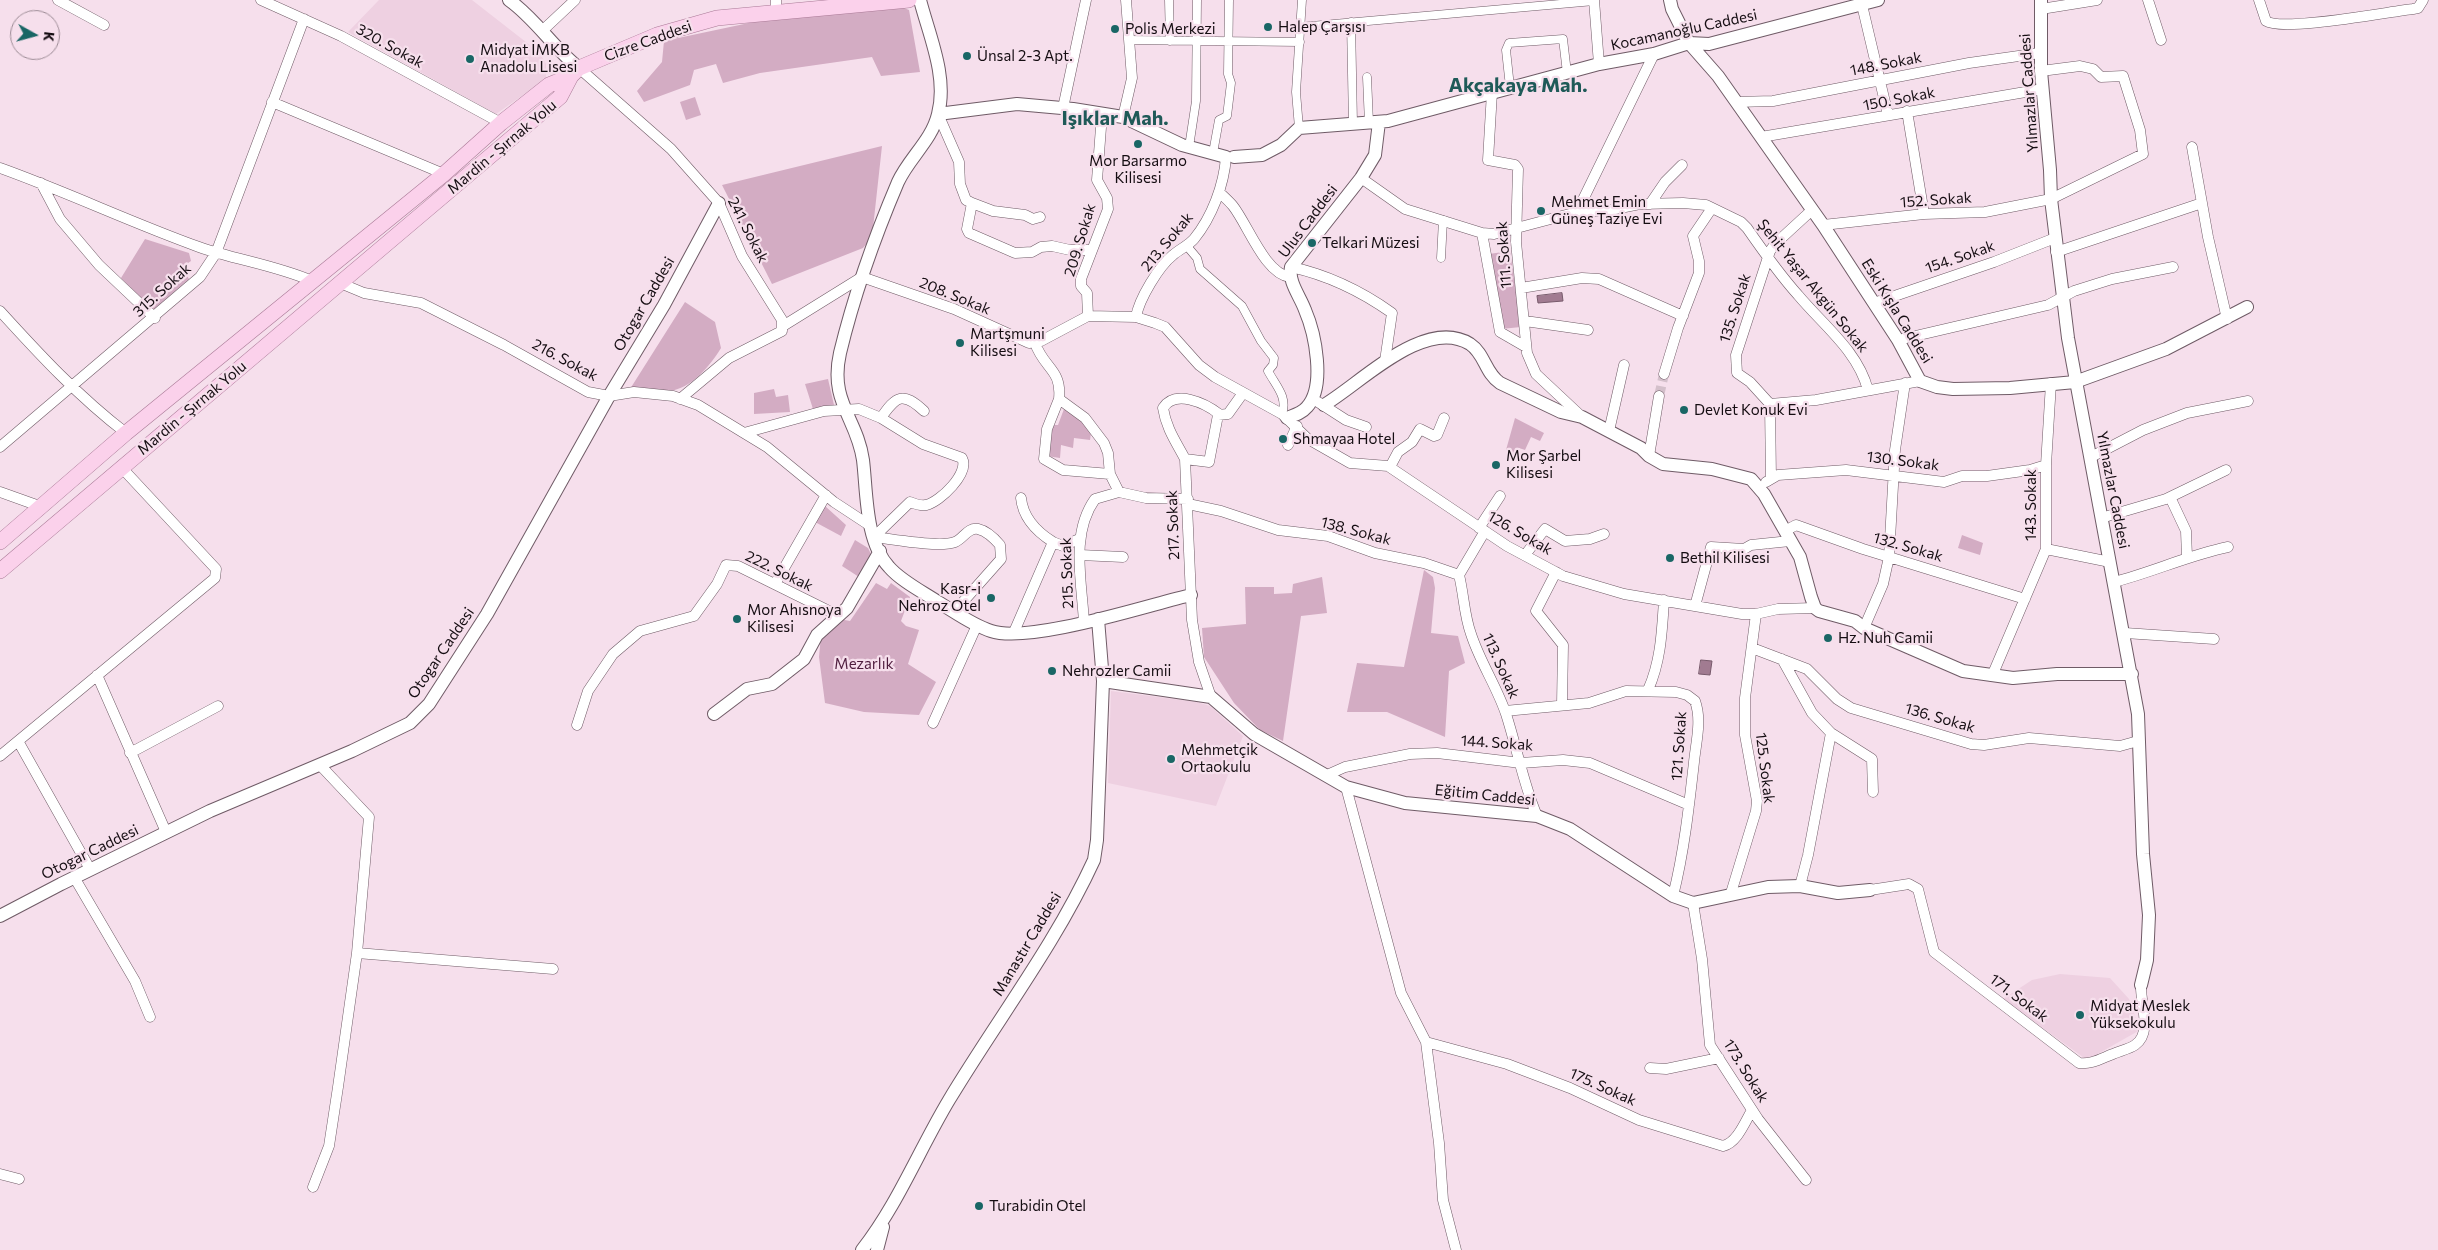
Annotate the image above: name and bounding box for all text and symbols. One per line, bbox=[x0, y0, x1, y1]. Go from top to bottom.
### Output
street label: Kocamanoğlu Caddesi bbox=[1609, 6, 1759, 54]
north arrow bbox=[10, 10, 60, 60]
street label: Cizre Caddesi bbox=[602, 17, 694, 65]
place label: Halep Çarşısı bbox=[1278, 18, 1366, 36]
street label: 320. Sokak bbox=[353, 20, 427, 72]
place label: Polis Merkezi bbox=[1125, 20, 1216, 38]
marker: Halep Çarşısı bbox=[1262, 21, 1274, 33]
marker: Polis Merkezi bbox=[1109, 23, 1121, 35]
text: K bbox=[40, 31, 58, 43]
street label: Yılmazlar Caddesi bbox=[2016, 33, 2042, 153]
place label: Midyat İMKB Anadolu Lisesi bbox=[480, 41, 577, 76]
place label: Ünsal 2-3 Apt. bbox=[977, 47, 1073, 65]
street label: 148. Sokak bbox=[1849, 48, 1923, 80]
marker: Ünsal 2-3 Apt. bbox=[961, 50, 973, 62]
marker: Midyat İMKB Anadolu Lisesi bbox=[464, 53, 476, 65]
district label: Akçakaya Mah. bbox=[1449, 73, 1587, 97]
street label: 150. Sokak bbox=[1862, 83, 1936, 115]
street label: Mardin - Şırnak Yolu bbox=[444, 96, 560, 198]
district label: Işıklar Mah. bbox=[1061, 106, 1169, 130]
marker: Mor Barsarmo Kilisesi bbox=[1132, 138, 1144, 150]
place label: Mor Barsarmo Kilisesi bbox=[1089, 152, 1187, 187]
street label: Ulus Caddesi bbox=[1275, 181, 1341, 261]
street label: 152. Sokak bbox=[1900, 189, 1972, 211]
place label: Mehmet Emin Güneş Taziye Evi bbox=[1551, 193, 1663, 228]
street label: 241. Sokak bbox=[724, 194, 772, 266]
street label: 209. Sokak bbox=[1060, 201, 1100, 279]
marker: Mehmet Emin Güneş Taziye Evi bbox=[1535, 205, 1547, 217]
street label: 213. Sokak bbox=[1137, 209, 1197, 275]
street label: Şehit Yaşar Akgün Sokak bbox=[1754, 216, 1872, 356]
street label: 111. Sokak bbox=[1493, 221, 1515, 289]
place label: Telkari Müzesi bbox=[1322, 234, 1420, 252]
marker: Telkari Müzesi bbox=[1306, 237, 1318, 249]
street label: 154. Sokak bbox=[1923, 237, 1997, 277]
street label: Otogar Caddesi bbox=[610, 254, 678, 354]
street label: Eski Kışla Caddesi bbox=[1858, 255, 1936, 367]
street label: 315. Sokak bbox=[129, 259, 195, 321]
street label: 135. Sokak bbox=[1715, 271, 1755, 345]
street label: 208. Sokak bbox=[917, 274, 993, 318]
place label: Martşmuni Kilisesi bbox=[970, 325, 1045, 360]
street label: 216. Sokak bbox=[529, 335, 601, 385]
marker: Martşmuni Kilisesi bbox=[954, 337, 966, 349]
street label: Mardin - Şırnak Yolu bbox=[134, 357, 250, 459]
place label: Devlet Konuk Evi bbox=[1694, 401, 1808, 419]
marker: Devlet Konuk Evi bbox=[1678, 404, 1690, 416]
place label: Shmayaa Hotel bbox=[1293, 430, 1395, 448]
street label: Yılmazlar Caddesi bbox=[2093, 430, 2133, 550]
marker: Shmayaa Hotel bbox=[1277, 433, 1289, 445]
place label: Mor Şarbel Kilisesi bbox=[1506, 447, 1581, 482]
street label: 130. Sokak bbox=[1866, 448, 1940, 474]
marker: Mor Şarbel Kilisesi bbox=[1490, 459, 1502, 471]
street label: 143. Sokak bbox=[2022, 469, 2040, 541]
street label: 217. Sokak bbox=[1163, 490, 1183, 560]
street label: 126. Sokak bbox=[1484, 507, 1556, 559]
street label: 138. Sokak bbox=[1319, 513, 1393, 549]
street label: 132. Sokak bbox=[1871, 528, 1945, 566]
street label: 215. Sokak bbox=[1057, 537, 1077, 609]
street label: 222. Sokak bbox=[742, 547, 816, 595]
place label: Bethil Kilisesi bbox=[1680, 549, 1770, 567]
marker: Bethil Kilisesi bbox=[1664, 552, 1676, 564]
place label: Kasr-i Nehroz Otel bbox=[898, 580, 981, 615]
marker: Kasr-i Nehroz Otel bbox=[985, 592, 997, 604]
place label: Mor Ahısnoya Kilisesi bbox=[747, 601, 842, 636]
street label: Otogar Caddesi bbox=[404, 604, 478, 702]
marker: Mor Ahısnoya Kilisesi bbox=[731, 613, 743, 625]
place label: Hz. Nuh Camii bbox=[1838, 629, 1933, 647]
street label: 113. Sokak bbox=[1479, 631, 1523, 701]
marker: Hz. Nuh Camii bbox=[1822, 632, 1834, 644]
park label: Mezarlık bbox=[834, 655, 894, 673]
place label: Nehrozler Camii bbox=[1062, 662, 1171, 680]
marker: Nehrozler Camii bbox=[1046, 665, 1058, 677]
street label: 136. Sokak bbox=[1903, 699, 1977, 737]
street label: 121. Sokak bbox=[1668, 711, 1690, 781]
street label: 144. Sokak bbox=[1460, 731, 1534, 755]
street label: 125. Sokak bbox=[1752, 731, 1778, 805]
place label: Mehmetçik Ortaokulu bbox=[1181, 741, 1258, 776]
marker: Mehmetçik Ortaokulu bbox=[1165, 753, 1177, 765]
street label: Eğitim Caddesi bbox=[1434, 781, 1536, 809]
street label: Otogar Caddesi bbox=[38, 821, 142, 883]
street label: Manastır Caddesi bbox=[989, 889, 1065, 999]
street label: 171. Sokak bbox=[1986, 970, 2052, 1026]
place label: Midyat Meslek Yüksekokulu bbox=[2090, 997, 2190, 1032]
marker: Midyat Meslek Yüksekokulu bbox=[2074, 1009, 2086, 1021]
street label: 173. Sokak bbox=[1720, 1036, 1772, 1106]
street label: 175. Sokak bbox=[1567, 1064, 1639, 1110]
place label: Turabidin Otel bbox=[989, 1197, 1086, 1215]
marker: Turabidin Otel bbox=[973, 1200, 985, 1212]

